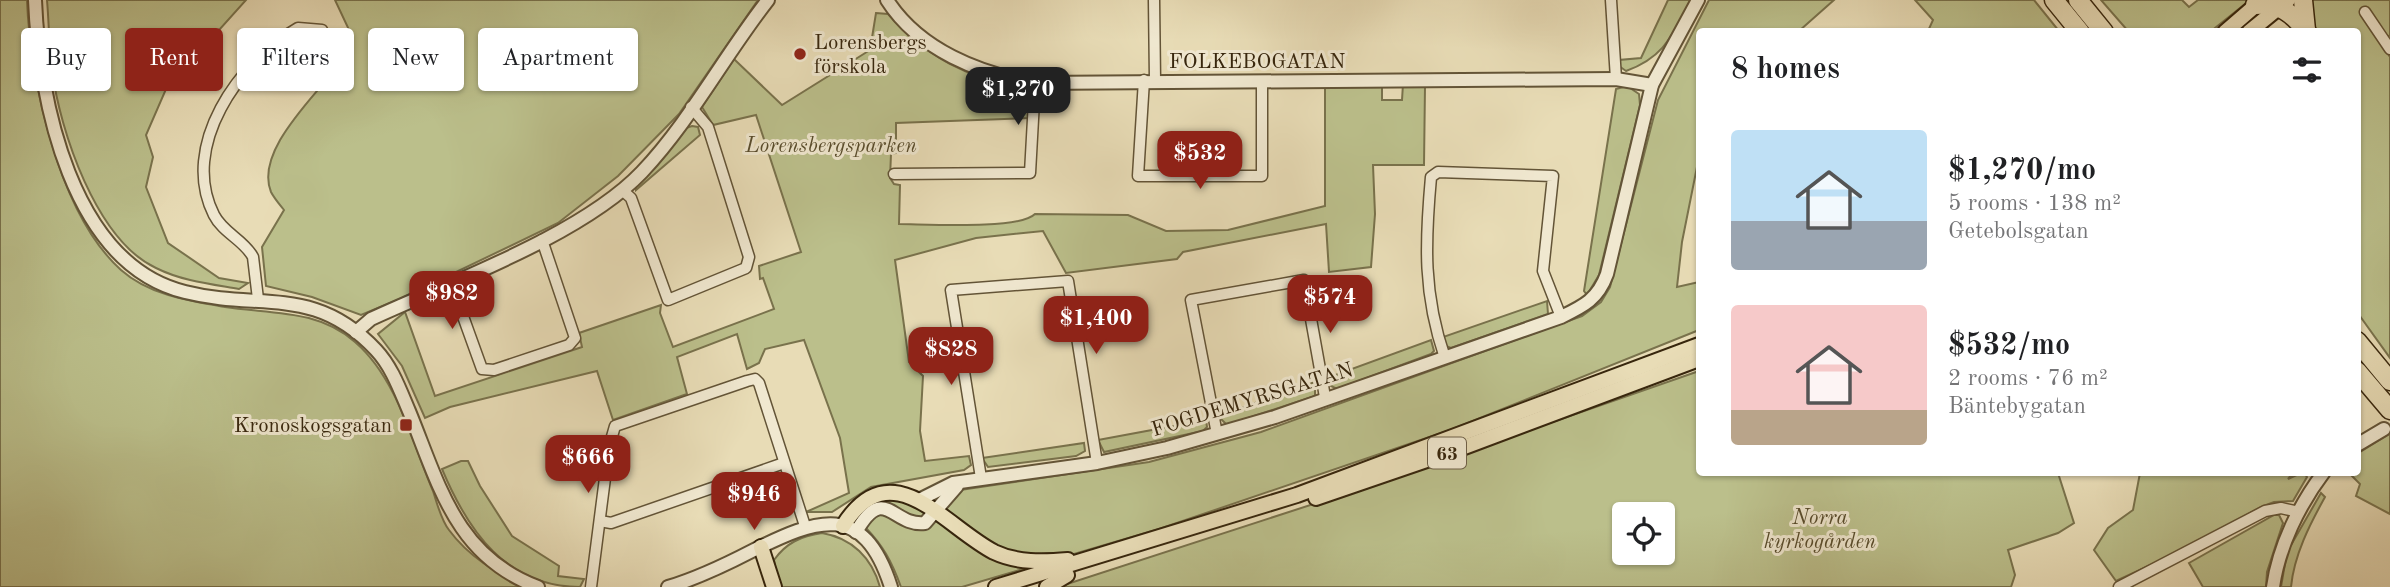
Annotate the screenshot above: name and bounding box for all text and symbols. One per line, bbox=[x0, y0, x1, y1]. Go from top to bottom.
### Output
chip: Buy bbox=[21, 28, 111, 91]
chip: Rent bbox=[125, 28, 223, 91]
chip: Filters bbox=[237, 28, 354, 91]
chip: New bbox=[368, 28, 464, 91]
chip: Apartment bbox=[478, 28, 638, 91]
place label: Lorensbergs förskola bbox=[814, 33, 927, 78]
marker: Lorensbergs förskola bbox=[792, 46, 808, 62]
icon: filters bbox=[2288, 51, 2326, 89]
street label: FOLKEBOGATAN bbox=[1169, 52, 1345, 73]
text: 8 homes bbox=[1731, 55, 1840, 85]
pin: $1,270 bbox=[961, 68, 1075, 127]
text: $1,270 bbox=[981, 78, 1055, 101]
pin: $532 bbox=[1159, 132, 1241, 191]
park label: Lorensbergsparken bbox=[744, 136, 917, 157]
text: $532 bbox=[1173, 142, 1227, 165]
text: $1,270/mo bbox=[1948, 156, 2096, 186]
icon: home bbox=[1787, 158, 1871, 242]
text: 5 rooms · 138 m² bbox=[1948, 192, 2121, 215]
text: Getebolsgatan bbox=[1948, 220, 2089, 243]
pin: $982 bbox=[411, 272, 493, 331]
pin: $574 bbox=[1289, 276, 1371, 335]
text: $982 bbox=[425, 282, 479, 305]
text: $574 bbox=[1303, 286, 1357, 309]
pin: $1,400 bbox=[1039, 296, 1153, 356]
text: $1,400 bbox=[1059, 307, 1133, 330]
pin: $828 bbox=[910, 328, 992, 387]
text: $532/mo bbox=[1948, 331, 2070, 361]
icon: home bbox=[1787, 333, 1871, 417]
text: $828 bbox=[924, 338, 978, 361]
street label: FOGDEMYRSGATAN bbox=[1149, 360, 1356, 441]
text: 2 rooms · 76 m² bbox=[1948, 367, 2108, 390]
text: Bäntebygatan bbox=[1948, 395, 2086, 418]
place label: Kronoskogsgatan bbox=[234, 416, 392, 437]
marker: Kronoskogsgatan bbox=[398, 417, 414, 433]
pin: $666 bbox=[547, 435, 629, 495]
road number: 63 bbox=[1428, 437, 1466, 468]
text: $666 bbox=[561, 446, 615, 469]
pin: $946 bbox=[713, 472, 795, 532]
text: $946 bbox=[727, 483, 781, 506]
map controls bbox=[1612, 502, 1675, 565]
button: locate bbox=[1612, 502, 1675, 565]
park label: Norra kyrkogården bbox=[1764, 508, 1876, 553]

